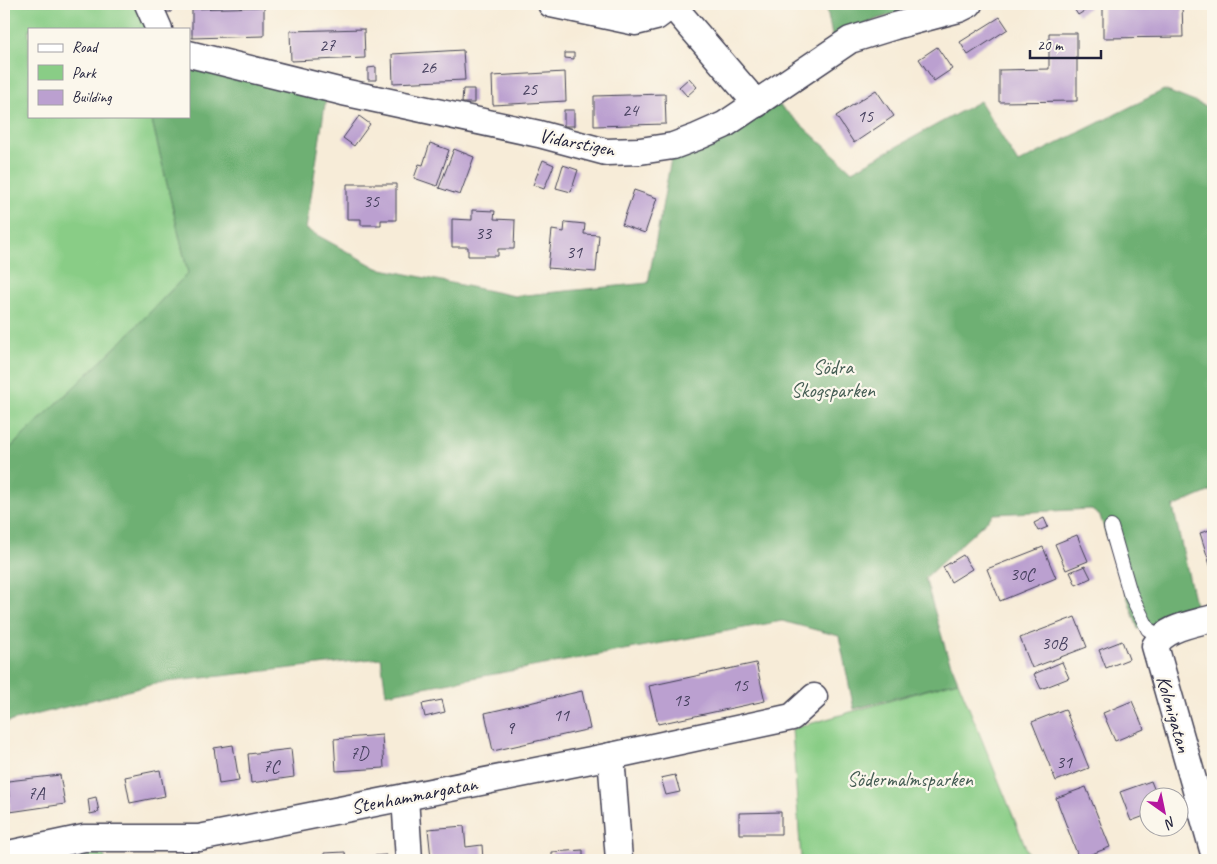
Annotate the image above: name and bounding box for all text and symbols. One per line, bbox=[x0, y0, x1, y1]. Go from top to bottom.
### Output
legend bbox=[28, 28, 190, 118]
scale bar bbox=[1030, 28, 1101, 60]
house number: 27 bbox=[319, 34, 336, 56]
text: 20 m bbox=[1037, 36, 1064, 55]
text: Road bbox=[72, 38, 99, 57]
house number: 26 bbox=[420, 56, 437, 78]
text: Park bbox=[72, 64, 97, 83]
house number: 25 bbox=[521, 78, 538, 100]
text: Building bbox=[72, 88, 112, 107]
house number: 24 bbox=[622, 99, 640, 121]
house number: 15 bbox=[857, 105, 874, 127]
street label: Vidarstigen bbox=[537, 123, 618, 162]
house number: 35 bbox=[363, 190, 380, 212]
house number: 33 bbox=[475, 222, 493, 244]
house number: 31 bbox=[566, 241, 583, 263]
park label: Södra Skogsparken bbox=[791, 355, 876, 403]
house number: 30C bbox=[1010, 563, 1037, 585]
house number: 30B bbox=[1041, 632, 1068, 654]
street label: Kolonigatan bbox=[1151, 673, 1197, 756]
house number: 15 bbox=[732, 674, 749, 696]
house number: 13 bbox=[673, 689, 691, 711]
house number: 11 bbox=[553, 704, 570, 726]
house number: 9 bbox=[506, 717, 516, 739]
house number: 7D bbox=[350, 742, 370, 764]
house number: 31 bbox=[1056, 751, 1073, 773]
house number: 7C bbox=[263, 755, 282, 777]
park label: Södermalmsparken bbox=[847, 767, 974, 792]
street label: Stenhammargatan bbox=[349, 771, 480, 820]
house number: 7A bbox=[27, 782, 46, 804]
north arrow bbox=[1140, 786, 1190, 836]
text: N bbox=[1161, 813, 1179, 833]

